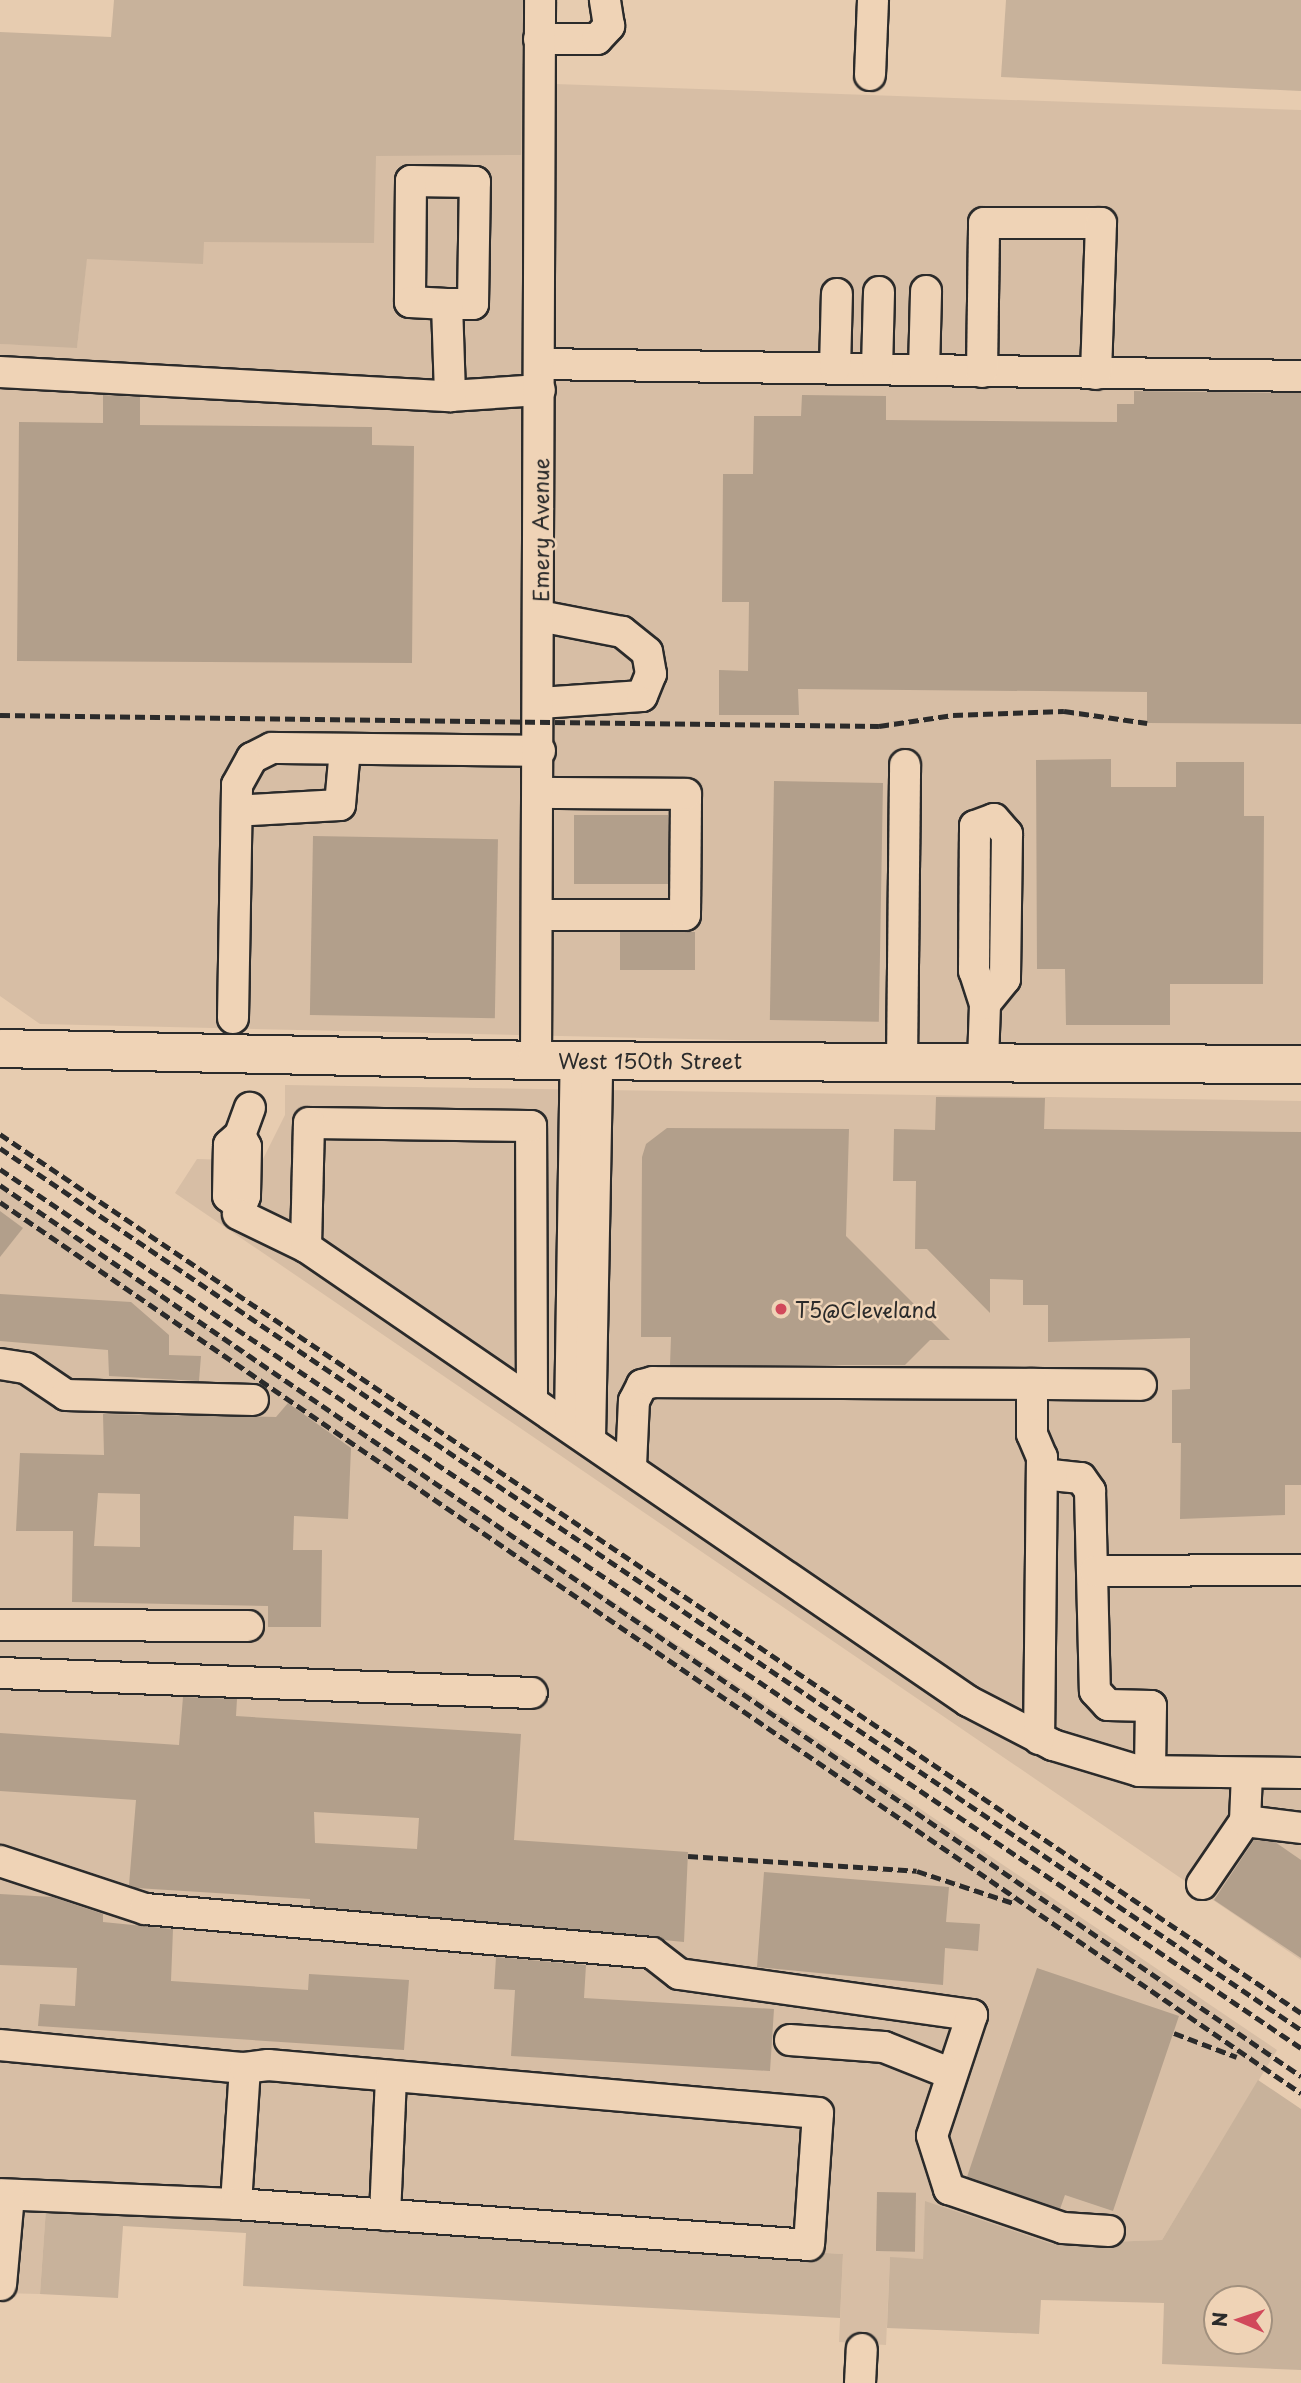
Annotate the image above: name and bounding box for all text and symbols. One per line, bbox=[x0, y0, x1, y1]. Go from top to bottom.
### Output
street label: Emery Avenue bbox=[527, 458, 553, 602]
street label: West 150th Street bbox=[558, 1047, 742, 1073]
place label: T5@Cleveland bbox=[795, 1296, 937, 1322]
marker: T5@Cleveland bbox=[773, 1301, 789, 1317]
north arrow bbox=[1203, 2285, 1273, 2355]
text: N bbox=[1205, 2311, 1233, 2327]

